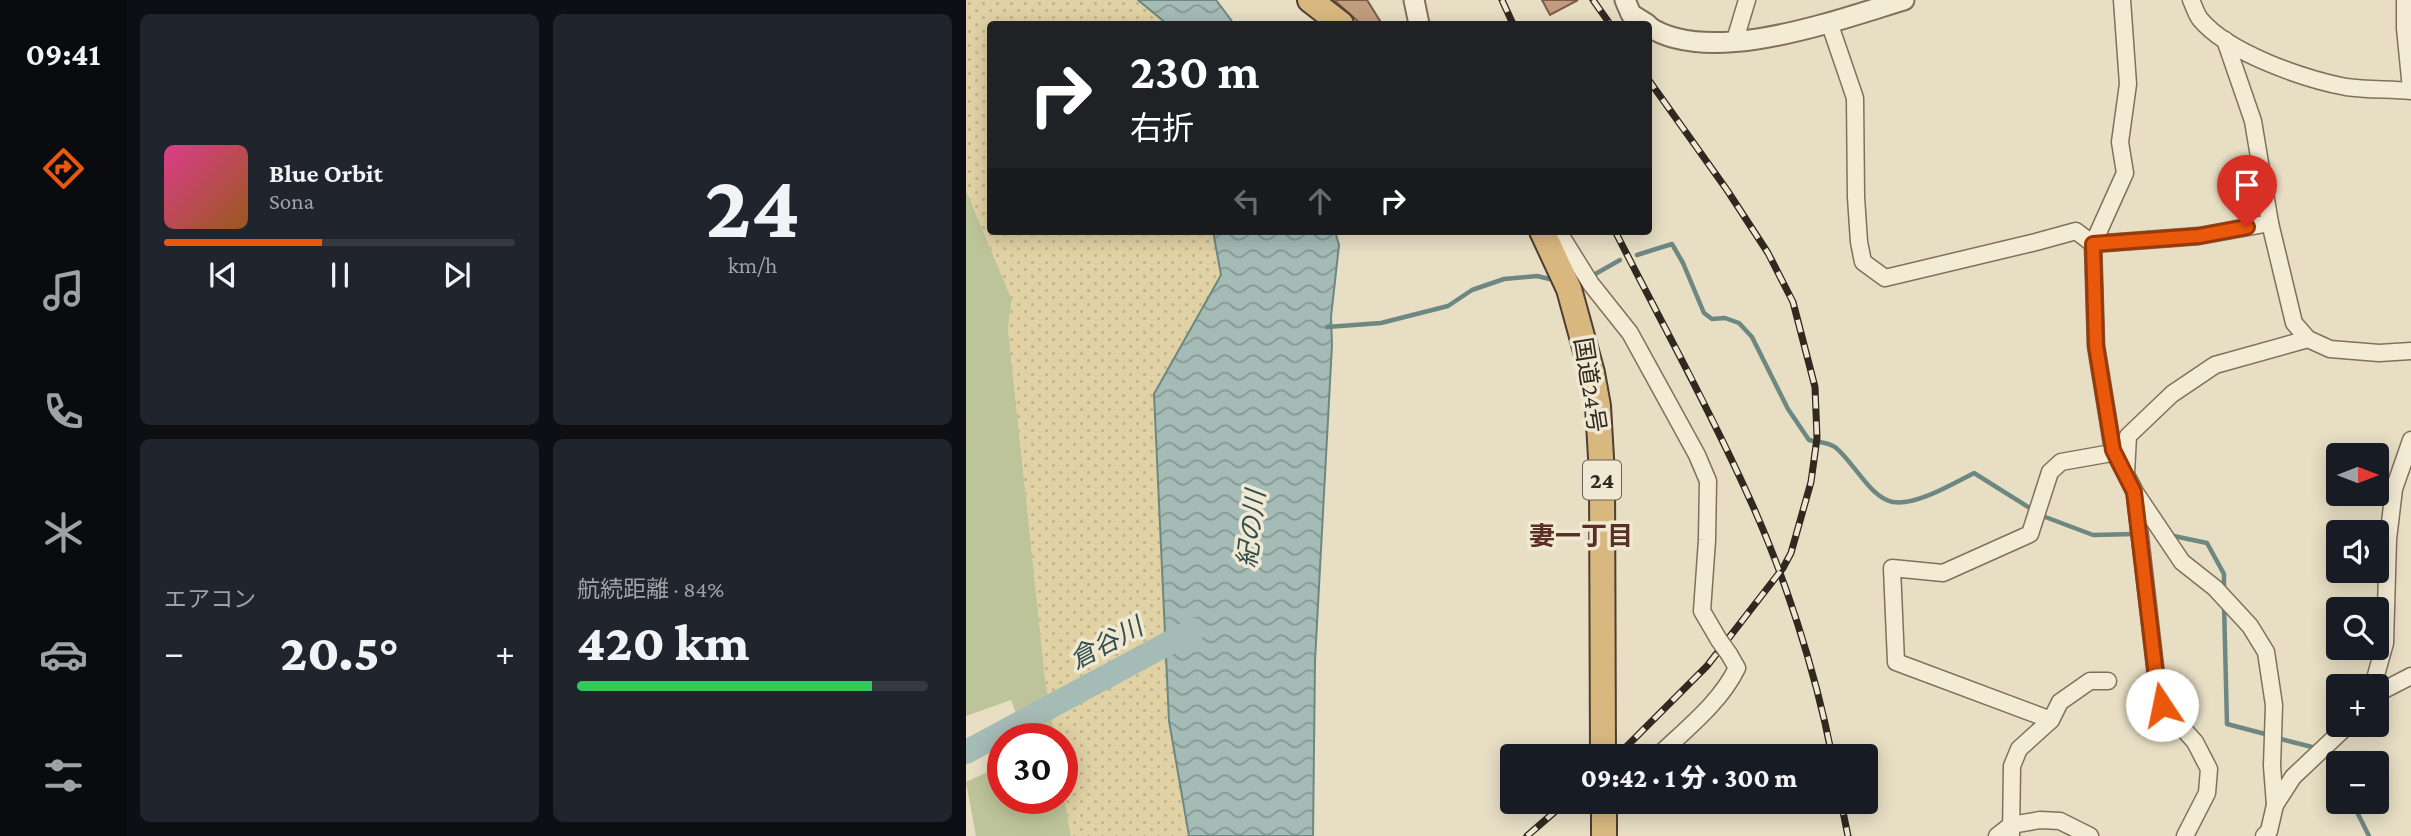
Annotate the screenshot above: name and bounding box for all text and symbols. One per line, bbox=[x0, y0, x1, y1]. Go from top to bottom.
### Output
text: 09:41 bbox=[25, 36, 101, 72]
text: 230 m bbox=[1130, 44, 1260, 99]
icon: right bbox=[1015, 49, 1106, 140]
text: 右折 bbox=[1130, 110, 1194, 146]
icon: directions bbox=[39, 144, 88, 193]
text: 24 bbox=[705, 155, 800, 257]
pin bbox=[2217, 155, 2277, 227]
text: Blue Orbit bbox=[269, 159, 383, 188]
icon: arrive bbox=[2228, 166, 2266, 204]
icon: left bbox=[1228, 182, 1266, 220]
icon: ahead bbox=[1301, 182, 1339, 220]
icon: right bbox=[1374, 182, 1412, 220]
text: Sona bbox=[269, 188, 314, 214]
text: km/h bbox=[728, 252, 777, 278]
icon: previous bbox=[204, 256, 242, 294]
icon: pause bbox=[321, 256, 359, 294]
icon: next bbox=[438, 256, 476, 294]
icon: music bbox=[39, 266, 88, 315]
street label: 国道24号 bbox=[1570, 336, 1611, 434]
icon: phone bbox=[39, 387, 88, 436]
north arrow bbox=[2326, 443, 2389, 506]
map controls bbox=[2326, 443, 2389, 814]
road number: 24 bbox=[1583, 460, 1621, 500]
water label: 紀の川 bbox=[1232, 486, 1271, 570]
icon: climate bbox=[39, 508, 88, 557]
button: sound bbox=[2326, 520, 2389, 583]
district label: 妻一丁目 bbox=[1529, 522, 1633, 551]
text: 航続距離 · 84% bbox=[577, 576, 724, 602]
text: エアコン bbox=[164, 586, 256, 612]
button: search bbox=[2326, 597, 2389, 660]
water label: 倉谷川 bbox=[1065, 611, 1150, 675]
text: 420 km bbox=[577, 613, 749, 671]
text: 20.5° bbox=[280, 623, 399, 681]
icon: car bbox=[39, 630, 88, 679]
text: − bbox=[164, 631, 184, 673]
text: + bbox=[495, 631, 515, 673]
position arrow bbox=[2125, 668, 2199, 742]
button: + bbox=[2326, 674, 2389, 737]
speed limit sign: 30 bbox=[987, 723, 1078, 814]
icon: filters bbox=[39, 751, 88, 800]
button: − bbox=[2326, 751, 2389, 814]
text: 09:42 · 1 分 · 300 m bbox=[1581, 764, 1797, 793]

